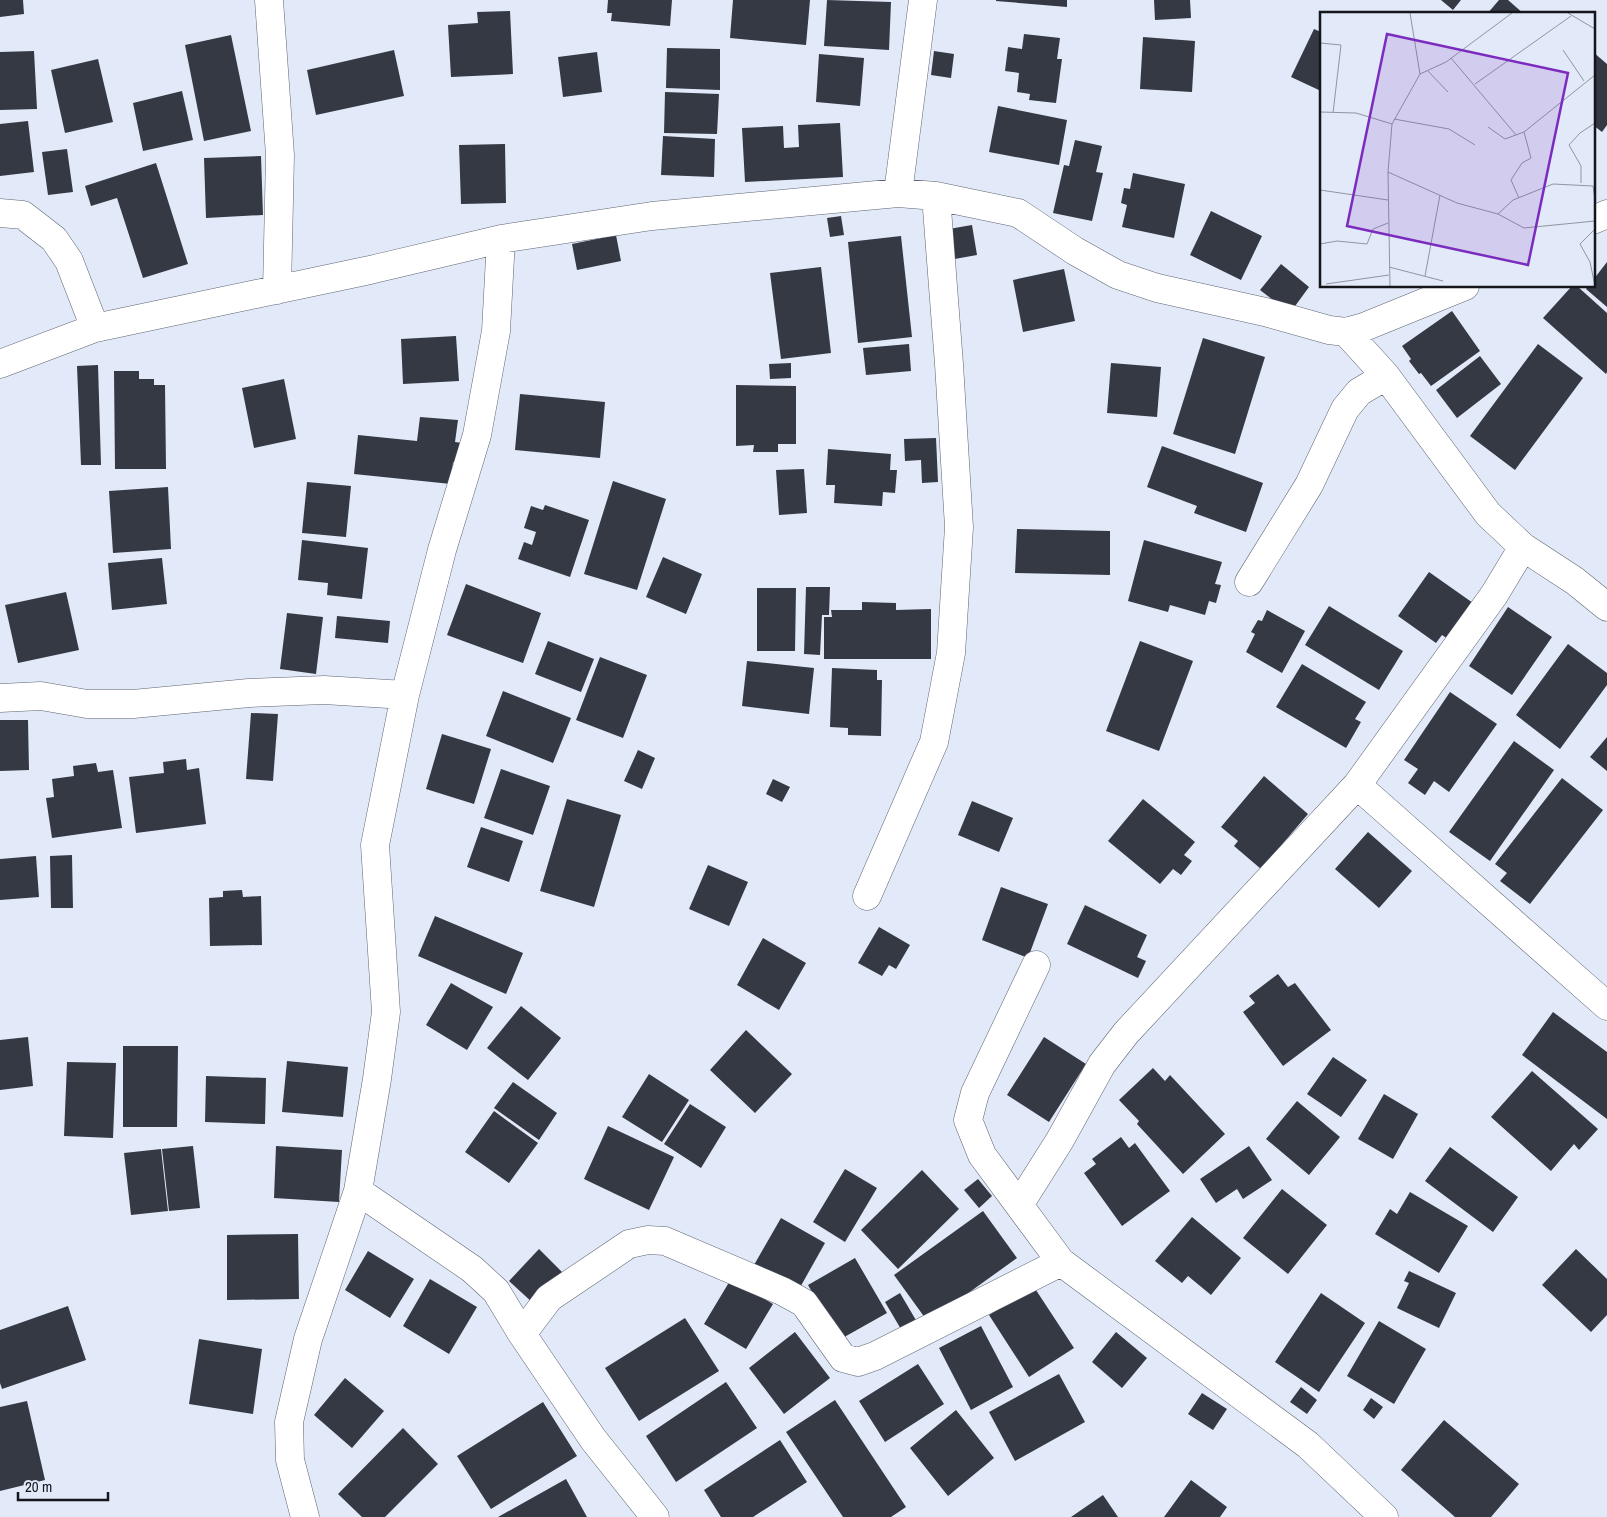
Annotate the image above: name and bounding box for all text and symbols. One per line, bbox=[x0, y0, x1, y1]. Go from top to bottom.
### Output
inset map bbox=[1320, 12, 1594, 288]
scale bar bbox=[18, 1470, 108, 1502]
text: 20 m bbox=[25, 1476, 52, 1497]

